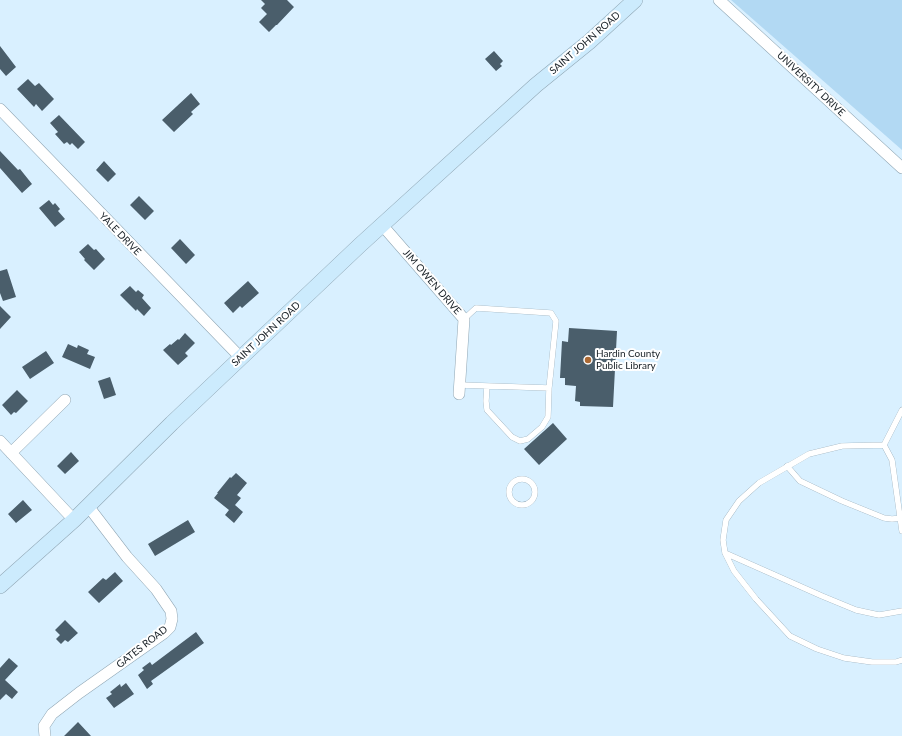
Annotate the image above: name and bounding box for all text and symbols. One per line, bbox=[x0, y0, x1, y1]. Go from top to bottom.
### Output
street label: SAINT JOHN ROAD bbox=[547, 9, 623, 77]
street label: UNIVERSITY DRIVE bbox=[774, 49, 848, 119]
street label: YALE DRIVE bbox=[97, 210, 143, 258]
street label: JIM OWEN DRIVE bbox=[400, 247, 464, 317]
street label: SAINT JOHN ROAD bbox=[229, 299, 303, 369]
place label: Hardin County Public Library bbox=[596, 348, 660, 372]
marker: Hardin County Public Library bbox=[583, 355, 593, 365]
street label: GATES ROAD bbox=[114, 623, 170, 671]

